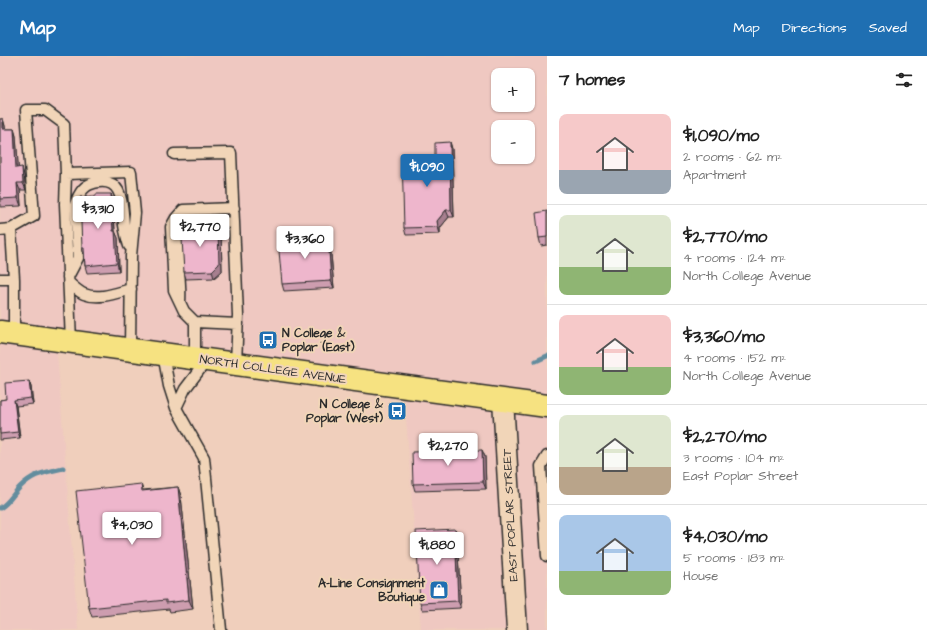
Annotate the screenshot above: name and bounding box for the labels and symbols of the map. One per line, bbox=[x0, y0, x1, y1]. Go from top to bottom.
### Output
pin: $1,090 bbox=[394, 154, 460, 188]
pin: $3,310 bbox=[65, 196, 131, 230]
pin: $2,770 bbox=[167, 214, 233, 248]
pin: $3,360 bbox=[272, 226, 338, 260]
place label: N College & Poplar (East) bbox=[282, 325, 355, 357]
bus stop icon: N College & Poplar (East) bbox=[257, 329, 279, 351]
street label: NORTH COLLEGE AVENUE bbox=[199, 351, 347, 388]
place label: N College & Poplar (West) bbox=[306, 396, 384, 428]
bus stop icon: N College & Poplar (West) bbox=[386, 400, 408, 422]
pin: $2,270 bbox=[415, 433, 481, 467]
street label: EAST POPLAR STREET bbox=[499, 448, 522, 582]
pin: $4,030 bbox=[99, 512, 165, 546]
pin: $1,880 bbox=[404, 532, 470, 566]
place label: A-Line Consignment Boutique bbox=[318, 575, 426, 607]
shop icon: A-Line Consignment Boutique bbox=[428, 579, 450, 601]

